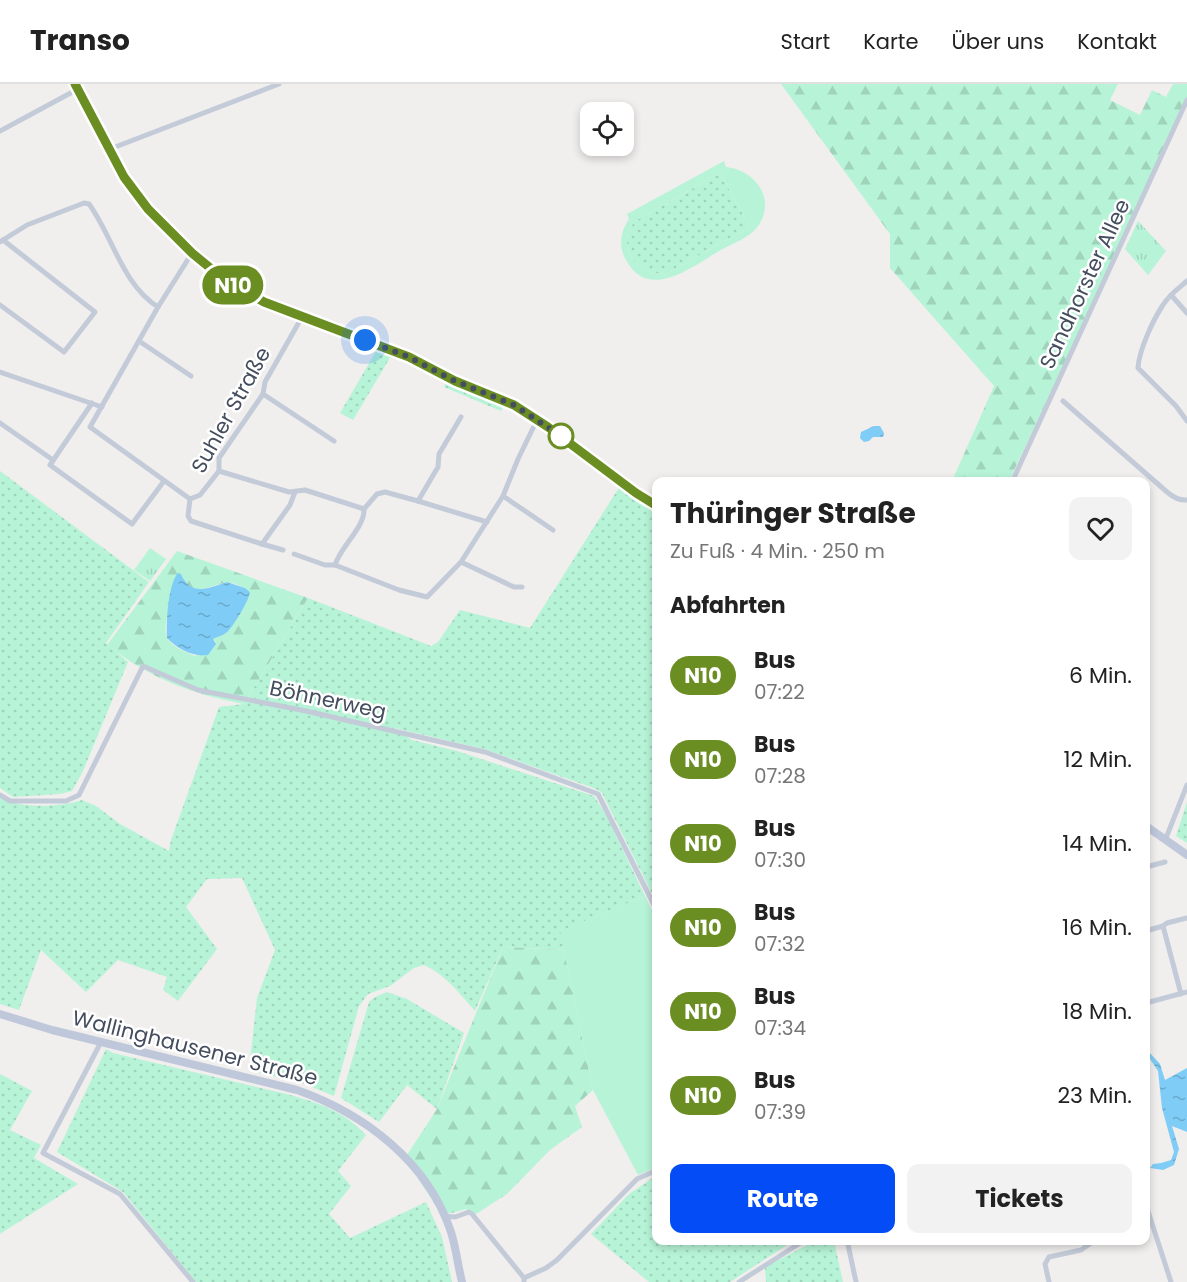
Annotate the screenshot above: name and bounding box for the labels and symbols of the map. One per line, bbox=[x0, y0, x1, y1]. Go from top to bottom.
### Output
street label: Sandhorster Allee bbox=[1032, 194, 1137, 374]
line badge: N10 bbox=[198, 266, 268, 304]
your location bbox=[350, 325, 380, 355]
street label: Suhler Straße bbox=[184, 341, 277, 478]
unlabelled marker bbox=[548, 423, 574, 449]
street label: Böhnerweg bbox=[267, 673, 389, 726]
street label: Wallinghausener Straße bbox=[69, 1003, 321, 1092]

